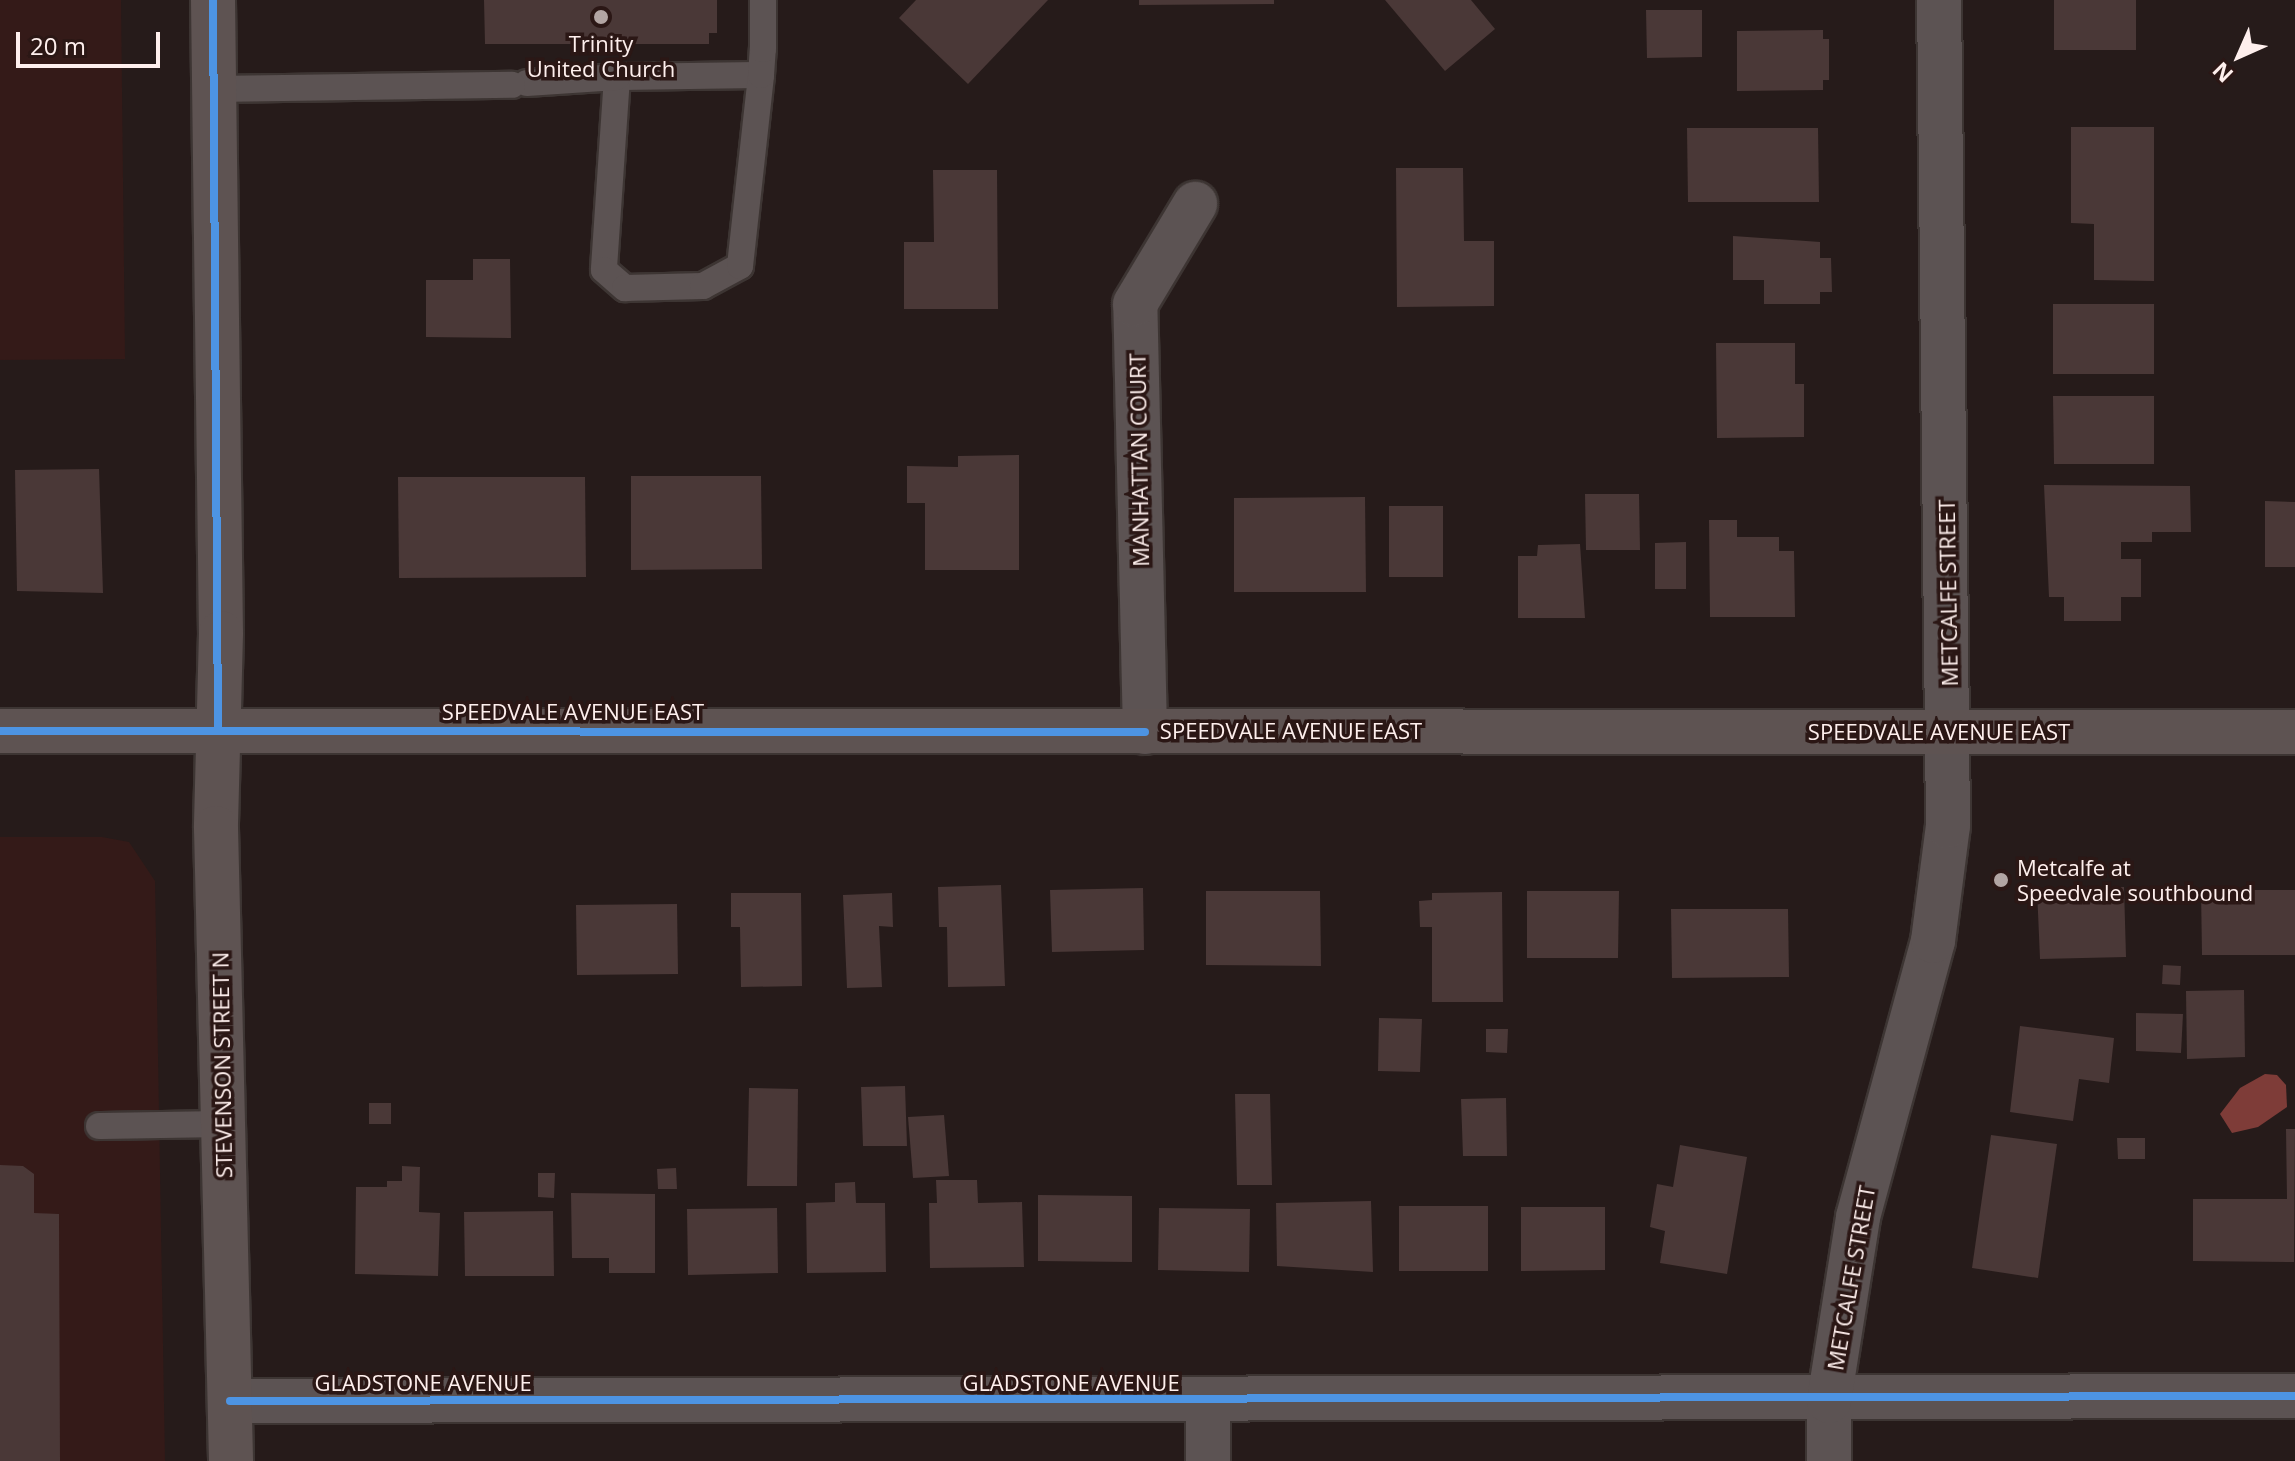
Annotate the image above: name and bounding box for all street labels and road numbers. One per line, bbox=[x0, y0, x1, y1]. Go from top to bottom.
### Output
street label: MANHATTAN COURT bbox=[1124, 353, 1154, 567]
street label: METCALFE STREET bbox=[1933, 499, 1963, 687]
street label: SPEEDVALE AVENUE EAST bbox=[442, 699, 704, 725]
street label: SPEEDVALE AVENUE EAST bbox=[1160, 718, 1422, 744]
street label: SPEEDVALE AVENUE EAST bbox=[1808, 719, 2070, 745]
street label: STEVENSON STREET N bbox=[207, 952, 237, 1178]
street label: METCALFE STREET bbox=[1822, 1184, 1880, 1372]
street label: GLADSTONE AVENUE bbox=[314, 1370, 532, 1396]
street label: GLADSTONE AVENUE bbox=[962, 1370, 1180, 1396]

